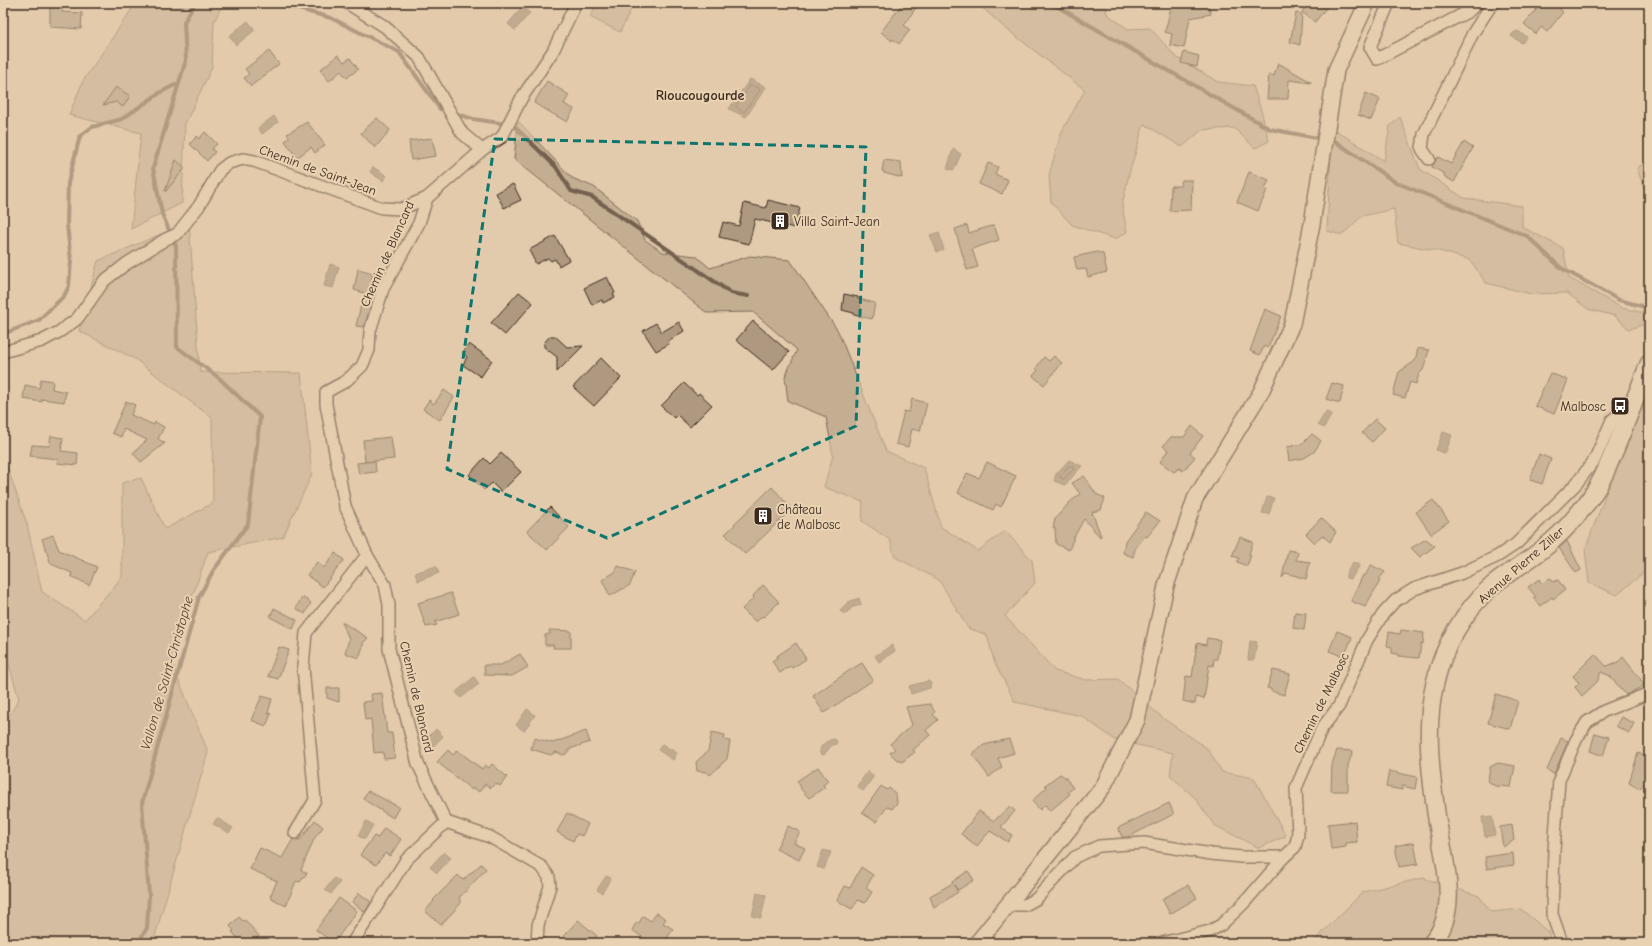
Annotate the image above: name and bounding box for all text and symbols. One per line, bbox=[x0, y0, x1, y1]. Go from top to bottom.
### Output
district label: Rioucougourde bbox=[656, 87, 744, 104]
street label: Chemin de Saint-Jean bbox=[257, 142, 379, 198]
street label: Chemin de Blancard bbox=[357, 199, 417, 309]
building icon: Villa Saint-Jean bbox=[769, 210, 791, 232]
place label: Villa Saint-Jean bbox=[794, 214, 880, 229]
bus stop icon: Malbosc bbox=[1609, 395, 1631, 417]
place label: Malbosc bbox=[1560, 399, 1606, 414]
place label: Château de Malbosc bbox=[777, 502, 841, 532]
building icon: Château de Malbosc bbox=[752, 505, 774, 527]
street label: Avenue Pierre Ziller bbox=[1475, 523, 1568, 607]
water label: Vallon de Saint-Christophe bbox=[137, 594, 197, 752]
street label: Chemin de Blancard bbox=[397, 640, 437, 754]
street label: Chemin de Malbosc bbox=[1290, 650, 1352, 756]

